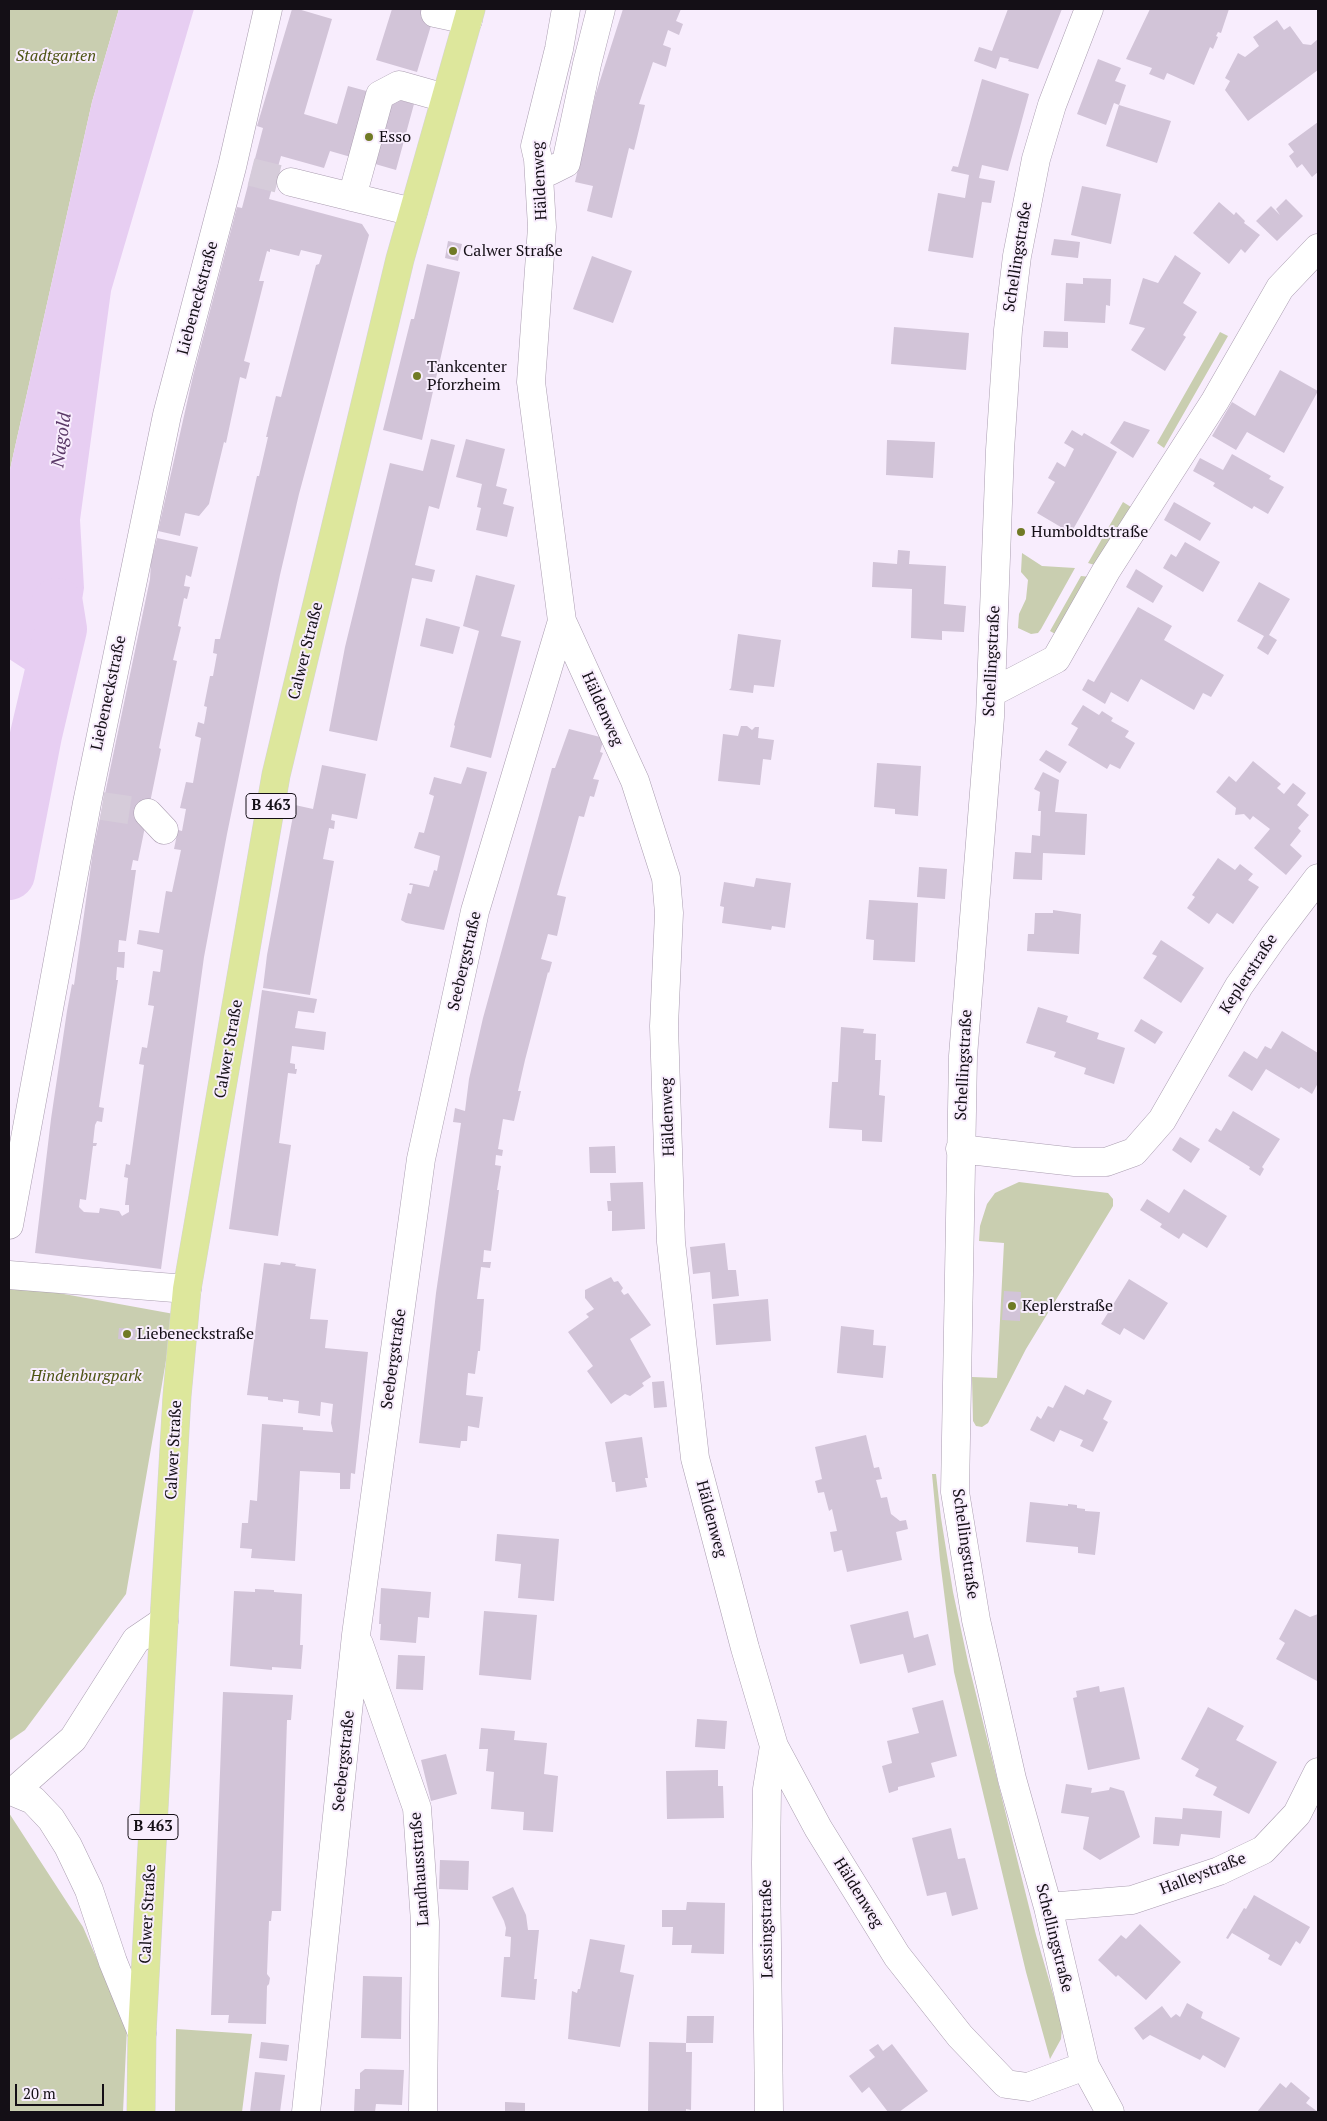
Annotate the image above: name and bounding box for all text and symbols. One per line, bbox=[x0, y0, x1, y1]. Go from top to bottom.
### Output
park label: Stadtgarten bbox=[16, 46, 96, 66]
place label: Esso bbox=[379, 127, 411, 147]
marker: Esso bbox=[363, 131, 375, 143]
street label: Häldenweg bbox=[528, 141, 552, 221]
street label: Schellingstraße bbox=[1000, 201, 1036, 313]
street label: Liebeneckstraße bbox=[174, 239, 222, 357]
place label: Calwer Straße bbox=[463, 241, 563, 261]
marker: Calwer Straße bbox=[447, 245, 459, 257]
place label: Tankcenter Pforzheim bbox=[427, 357, 507, 395]
marker: Tankcenter Pforzheim bbox=[411, 370, 423, 382]
water label: Nagold bbox=[47, 411, 77, 469]
place label: Humboldtstraße bbox=[1031, 522, 1148, 542]
marker: Humboldtstraße bbox=[1015, 526, 1027, 538]
street label: Calwer Straße bbox=[285, 600, 327, 702]
street label: Schellingstraße bbox=[980, 605, 1004, 717]
street label: Liebeneckstraße bbox=[87, 634, 131, 752]
street label: Häldenweg bbox=[577, 669, 627, 749]
road number: B 463 bbox=[246, 794, 296, 818]
street label: Seebergstraße bbox=[444, 909, 486, 1013]
street label: Keplerstraße bbox=[1216, 931, 1282, 1017]
street label: Calwer Straße bbox=[211, 998, 247, 1100]
street label: Schellingstraße bbox=[952, 1009, 976, 1121]
street label: Häldenweg bbox=[657, 1077, 679, 1157]
place label: Keplerstraße bbox=[1022, 1296, 1113, 1316]
marker: Keplerstraße bbox=[1006, 1300, 1018, 1312]
street label: Seebergstraße bbox=[377, 1307, 411, 1411]
place label: Liebeneckstraße bbox=[137, 1324, 254, 1344]
marker: Liebeneckstraße bbox=[121, 1328, 133, 1340]
park label: Hindenburgpark bbox=[30, 1366, 142, 1386]
street label: Calwer Straße bbox=[162, 1400, 186, 1500]
street label: Häldenweg bbox=[692, 1478, 730, 1560]
street label: Schellingstraße bbox=[948, 1488, 982, 1600]
street label: Seebergstraße bbox=[329, 1710, 359, 1812]
street label: Landhausstraße bbox=[406, 1811, 434, 1927]
road number: B 463 bbox=[128, 1814, 178, 1840]
street label: Halleystraße bbox=[1157, 1849, 1249, 1899]
street label: Häldenweg bbox=[829, 1854, 887, 1932]
street label: Calwer Straße bbox=[136, 1864, 160, 1964]
street label: Lessingstraße bbox=[757, 1879, 777, 1979]
street label: Schellingstraße bbox=[1031, 1882, 1077, 1994]
scale bar bbox=[18, 2074, 106, 2106]
text: 20 m bbox=[23, 2083, 56, 2103]

